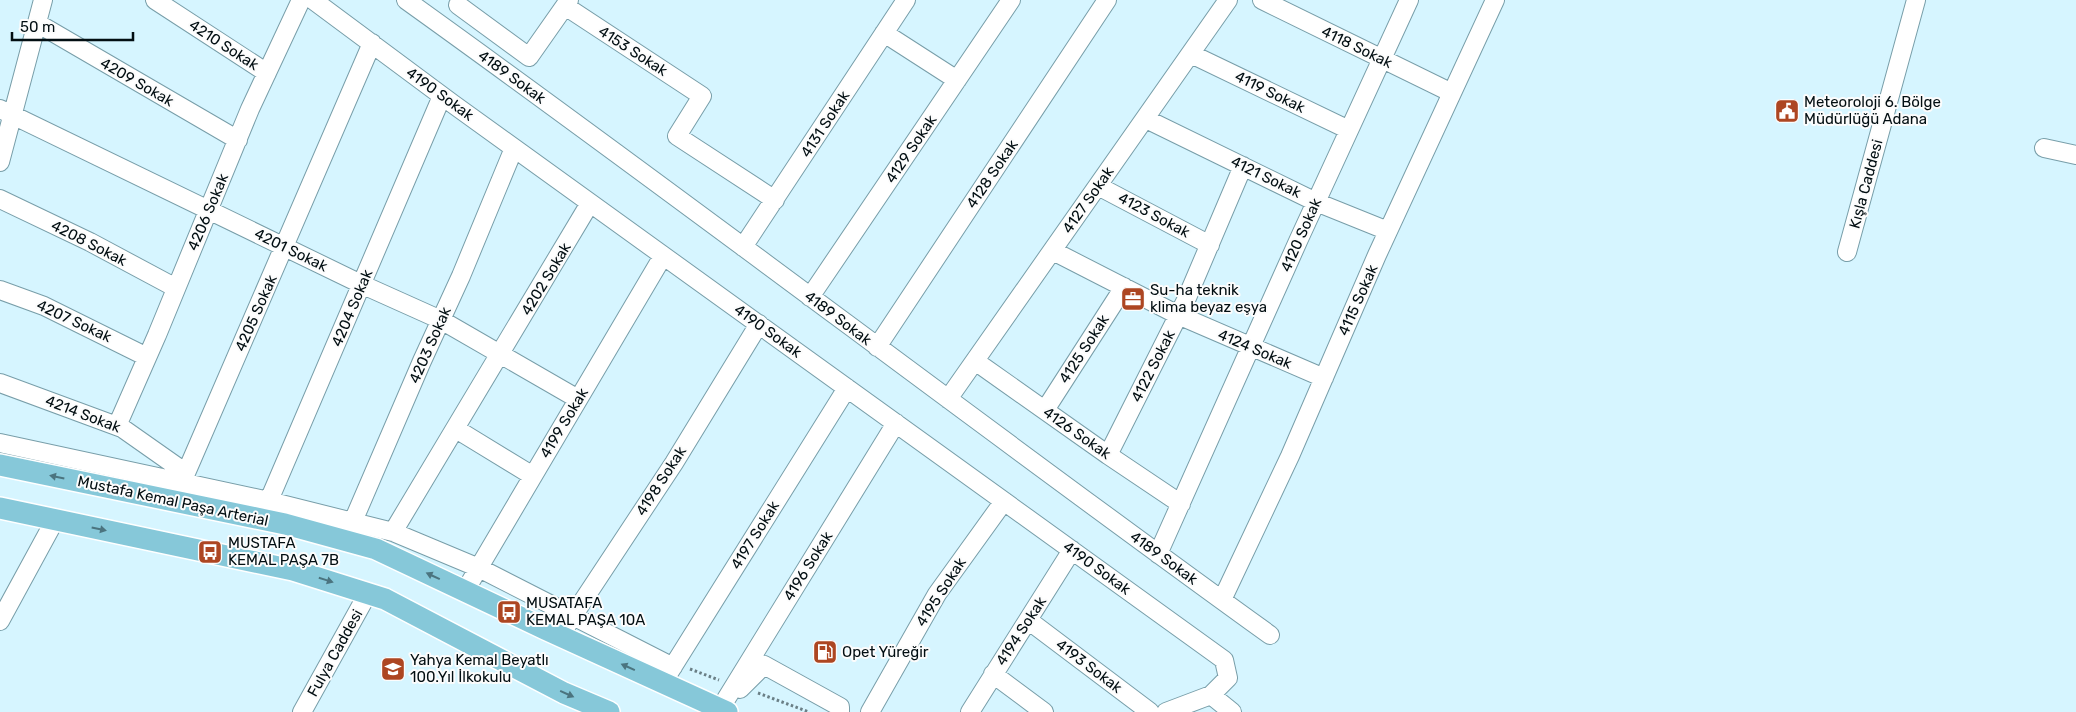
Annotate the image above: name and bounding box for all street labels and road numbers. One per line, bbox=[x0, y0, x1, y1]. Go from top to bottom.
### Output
street label: 4210 Sokak bbox=[186, 16, 262, 74]
street label: 4153 Sokak bbox=[595, 22, 671, 80]
street label: 4118 Sokak bbox=[1319, 22, 1396, 72]
street label: 4189 Sokak bbox=[475, 46, 549, 108]
street label: 4209 Sokak bbox=[97, 54, 177, 110]
street label: 4190 Sokak bbox=[403, 63, 477, 125]
street label: 4119 Sokak bbox=[1232, 67, 1308, 117]
street label: 4131 Sokak bbox=[797, 87, 853, 161]
street label: 4129 Sokak bbox=[882, 111, 941, 187]
street label: 4128 Sokak bbox=[962, 136, 1022, 212]
street label: Kışla Caddesi bbox=[1845, 137, 1887, 231]
street label: 4121 Sokak bbox=[1228, 152, 1304, 202]
street label: 4127 Sokak bbox=[1058, 163, 1118, 237]
street label: 4206 Sokak bbox=[184, 171, 232, 253]
street label: 4123 Sokak bbox=[1115, 189, 1193, 241]
street label: 4120 Sokak bbox=[1277, 195, 1325, 275]
street label: 4208 Sokak bbox=[48, 216, 130, 270]
street label: 4201 Sokak bbox=[251, 225, 331, 276]
street label: 4202 Sokak bbox=[517, 239, 575, 319]
street label: 4115 Sokak bbox=[1334, 261, 1382, 338]
street label: 4204 Sokak bbox=[328, 266, 376, 349]
street label: 4205 Sokak bbox=[231, 272, 281, 354]
street label: 4189 Sokak bbox=[801, 287, 875, 349]
street label: 4207 Sokak bbox=[34, 296, 115, 346]
street label: 4190 Sokak bbox=[731, 300, 805, 362]
street label: 4203 Sokak bbox=[405, 304, 455, 386]
street label: 4125 Sokak bbox=[1055, 311, 1113, 387]
street label: 4124 Sokak bbox=[1215, 325, 1295, 373]
street label: 4122 Sokak bbox=[1127, 327, 1179, 405]
street label: 4199 Sokak bbox=[536, 385, 592, 461]
street label: 4214 Sokak bbox=[43, 391, 123, 437]
street label: 4126 Sokak bbox=[1040, 403, 1115, 463]
street label: 4198 Sokak bbox=[632, 443, 690, 519]
street label: Mustafa Kemal Paşa Arterial bbox=[76, 472, 270, 530]
street label: 4197 Sokak bbox=[727, 497, 783, 573]
street label: 4189 Sokak bbox=[1127, 527, 1201, 589]
street label: 4196 Sokak bbox=[780, 528, 837, 604]
street label: 4190 Sokak bbox=[1060, 537, 1134, 599]
street label: 4195 Sokak bbox=[912, 554, 970, 630]
street label: 4194 Sokak bbox=[992, 593, 1050, 669]
street label: Fulya Caddesi bbox=[304, 606, 366, 700]
street label: 4193 Sokak bbox=[1052, 635, 1126, 697]

